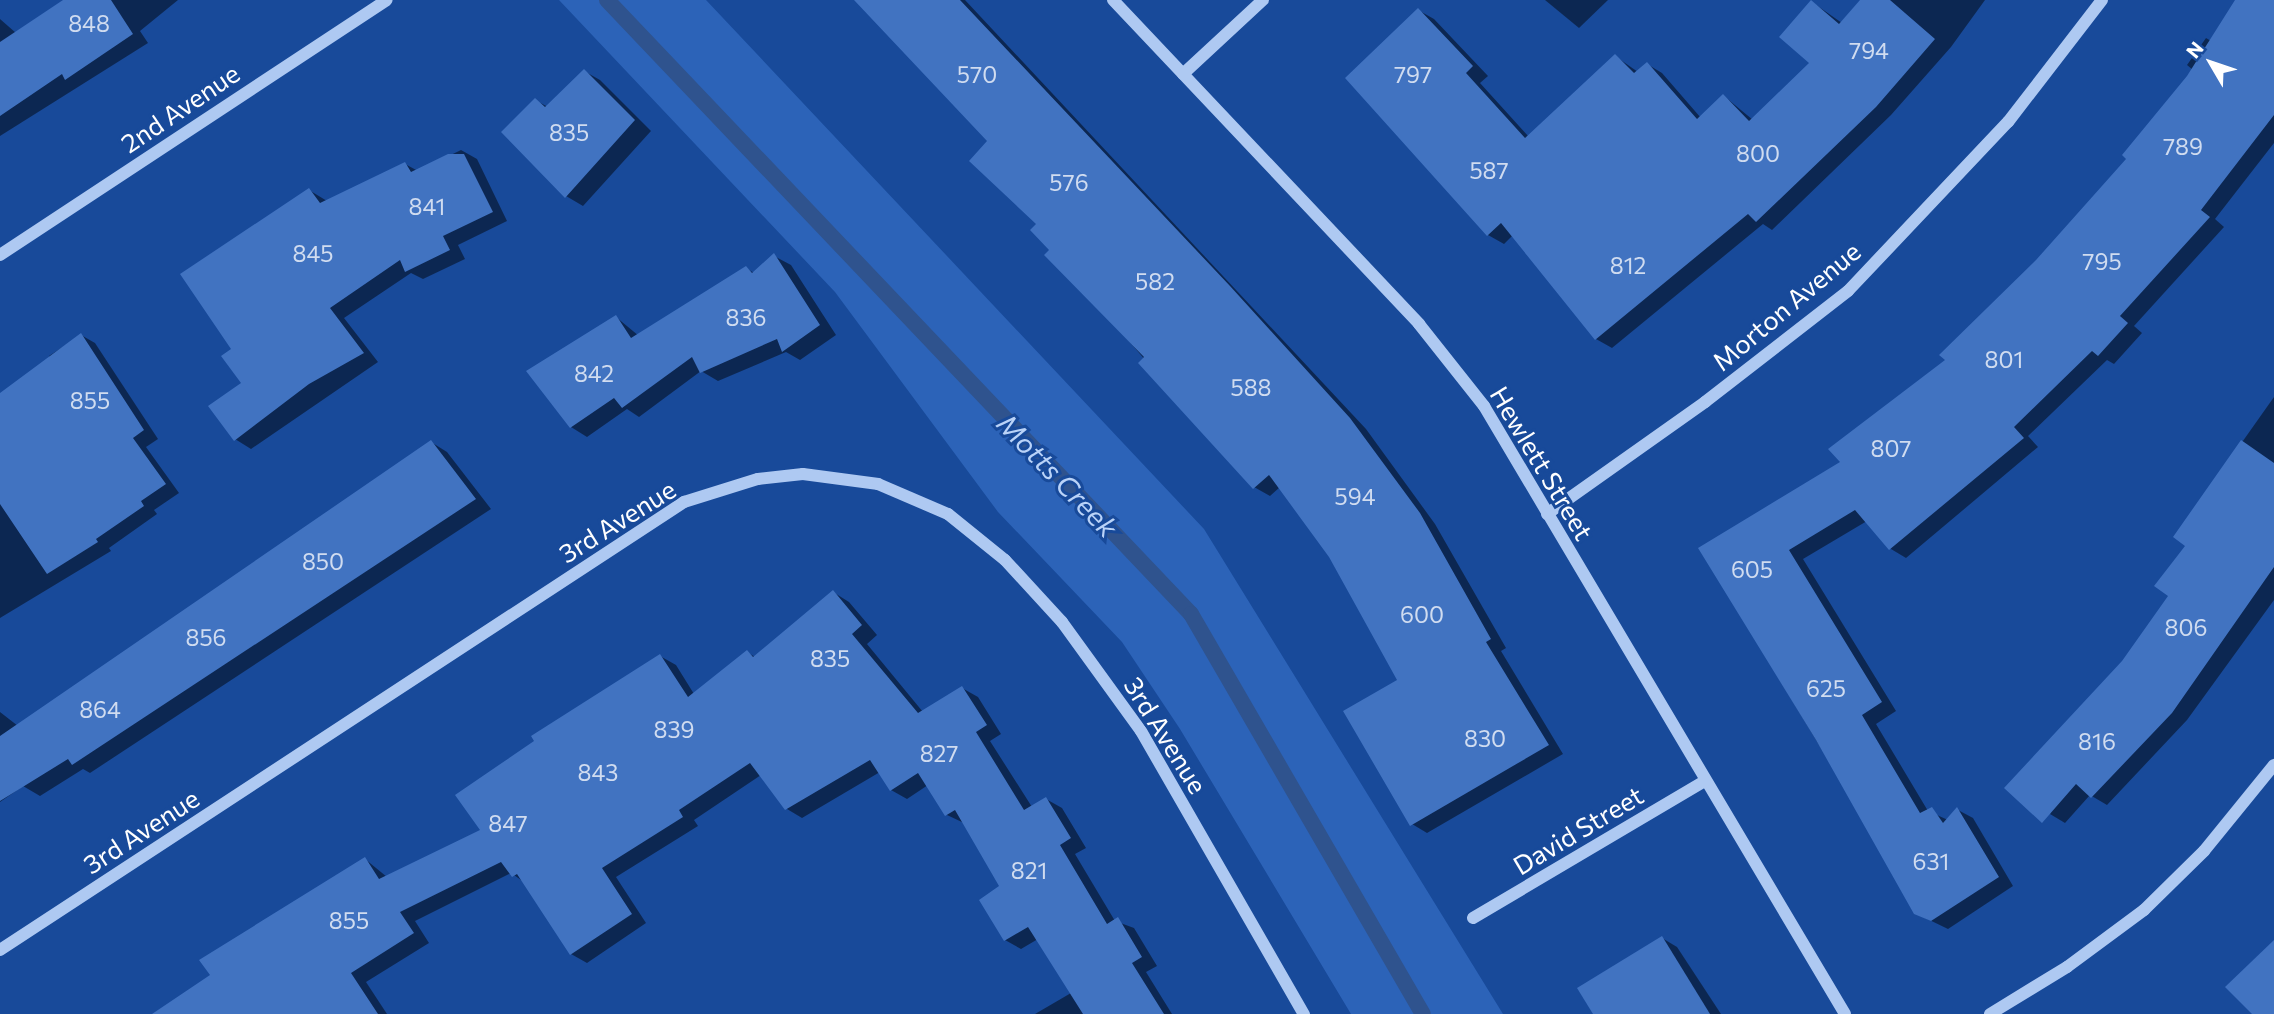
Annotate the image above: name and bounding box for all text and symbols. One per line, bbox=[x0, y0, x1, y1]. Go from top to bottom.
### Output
house number: 848 bbox=[68, 9, 110, 37]
north arrow bbox=[2176, 28, 2246, 98]
house number: 794 bbox=[1849, 36, 1889, 64]
text: N bbox=[2181, 37, 2208, 62]
street label: 2nd Avenue bbox=[115, 57, 245, 159]
house number: 570 bbox=[957, 60, 997, 88]
house number: 797 bbox=[1394, 60, 1432, 88]
house number: 835 bbox=[549, 118, 589, 146]
house number: 789 bbox=[2163, 132, 2203, 160]
house number: 800 bbox=[1736, 139, 1780, 167]
house number: 587 bbox=[1469, 156, 1509, 184]
house number: 576 bbox=[1049, 168, 1089, 196]
house number: 841 bbox=[409, 192, 445, 220]
street label: Morton Avenue bbox=[1706, 235, 1866, 377]
house number: 845 bbox=[293, 239, 333, 267]
house number: 795 bbox=[2082, 247, 2122, 275]
house number: 812 bbox=[1610, 251, 1646, 279]
house number: 582 bbox=[1135, 267, 1175, 295]
house number: 836 bbox=[726, 303, 766, 331]
house number: 801 bbox=[1985, 345, 2023, 373]
house number: 842 bbox=[574, 359, 614, 387]
house number: 588 bbox=[1230, 373, 1272, 401]
street label: Hewlett Street bbox=[1484, 381, 1600, 545]
house number: 855 bbox=[70, 386, 110, 414]
water label: Motts Creek bbox=[991, 406, 1125, 544]
house number: 807 bbox=[1870, 434, 1912, 462]
street label: 3rd Avenue bbox=[553, 473, 681, 569]
house number: 594 bbox=[1335, 482, 1375, 510]
house number: 850 bbox=[302, 547, 344, 575]
house number: 605 bbox=[1731, 555, 1773, 583]
house number: 600 bbox=[1400, 600, 1444, 628]
house number: 806 bbox=[2165, 613, 2207, 641]
house number: 856 bbox=[185, 623, 227, 651]
house number: 835 bbox=[810, 644, 850, 672]
street label: 3rd Avenue bbox=[1118, 671, 1214, 799]
house number: 625 bbox=[1806, 674, 1846, 702]
house number: 864 bbox=[79, 695, 121, 723]
house number: 839 bbox=[654, 715, 694, 743]
house number: 830 bbox=[1464, 724, 1506, 752]
house number: 816 bbox=[2078, 727, 2116, 755]
house number: 827 bbox=[920, 739, 958, 767]
house number: 843 bbox=[578, 758, 618, 786]
street label: David Street bbox=[1507, 779, 1649, 881]
street label: 3rd Avenue bbox=[77, 782, 205, 880]
house number: 847 bbox=[488, 809, 528, 837]
house number: 631 bbox=[1913, 847, 1949, 875]
house number: 821 bbox=[1011, 856, 1047, 884]
house number: 855 bbox=[329, 906, 369, 934]

